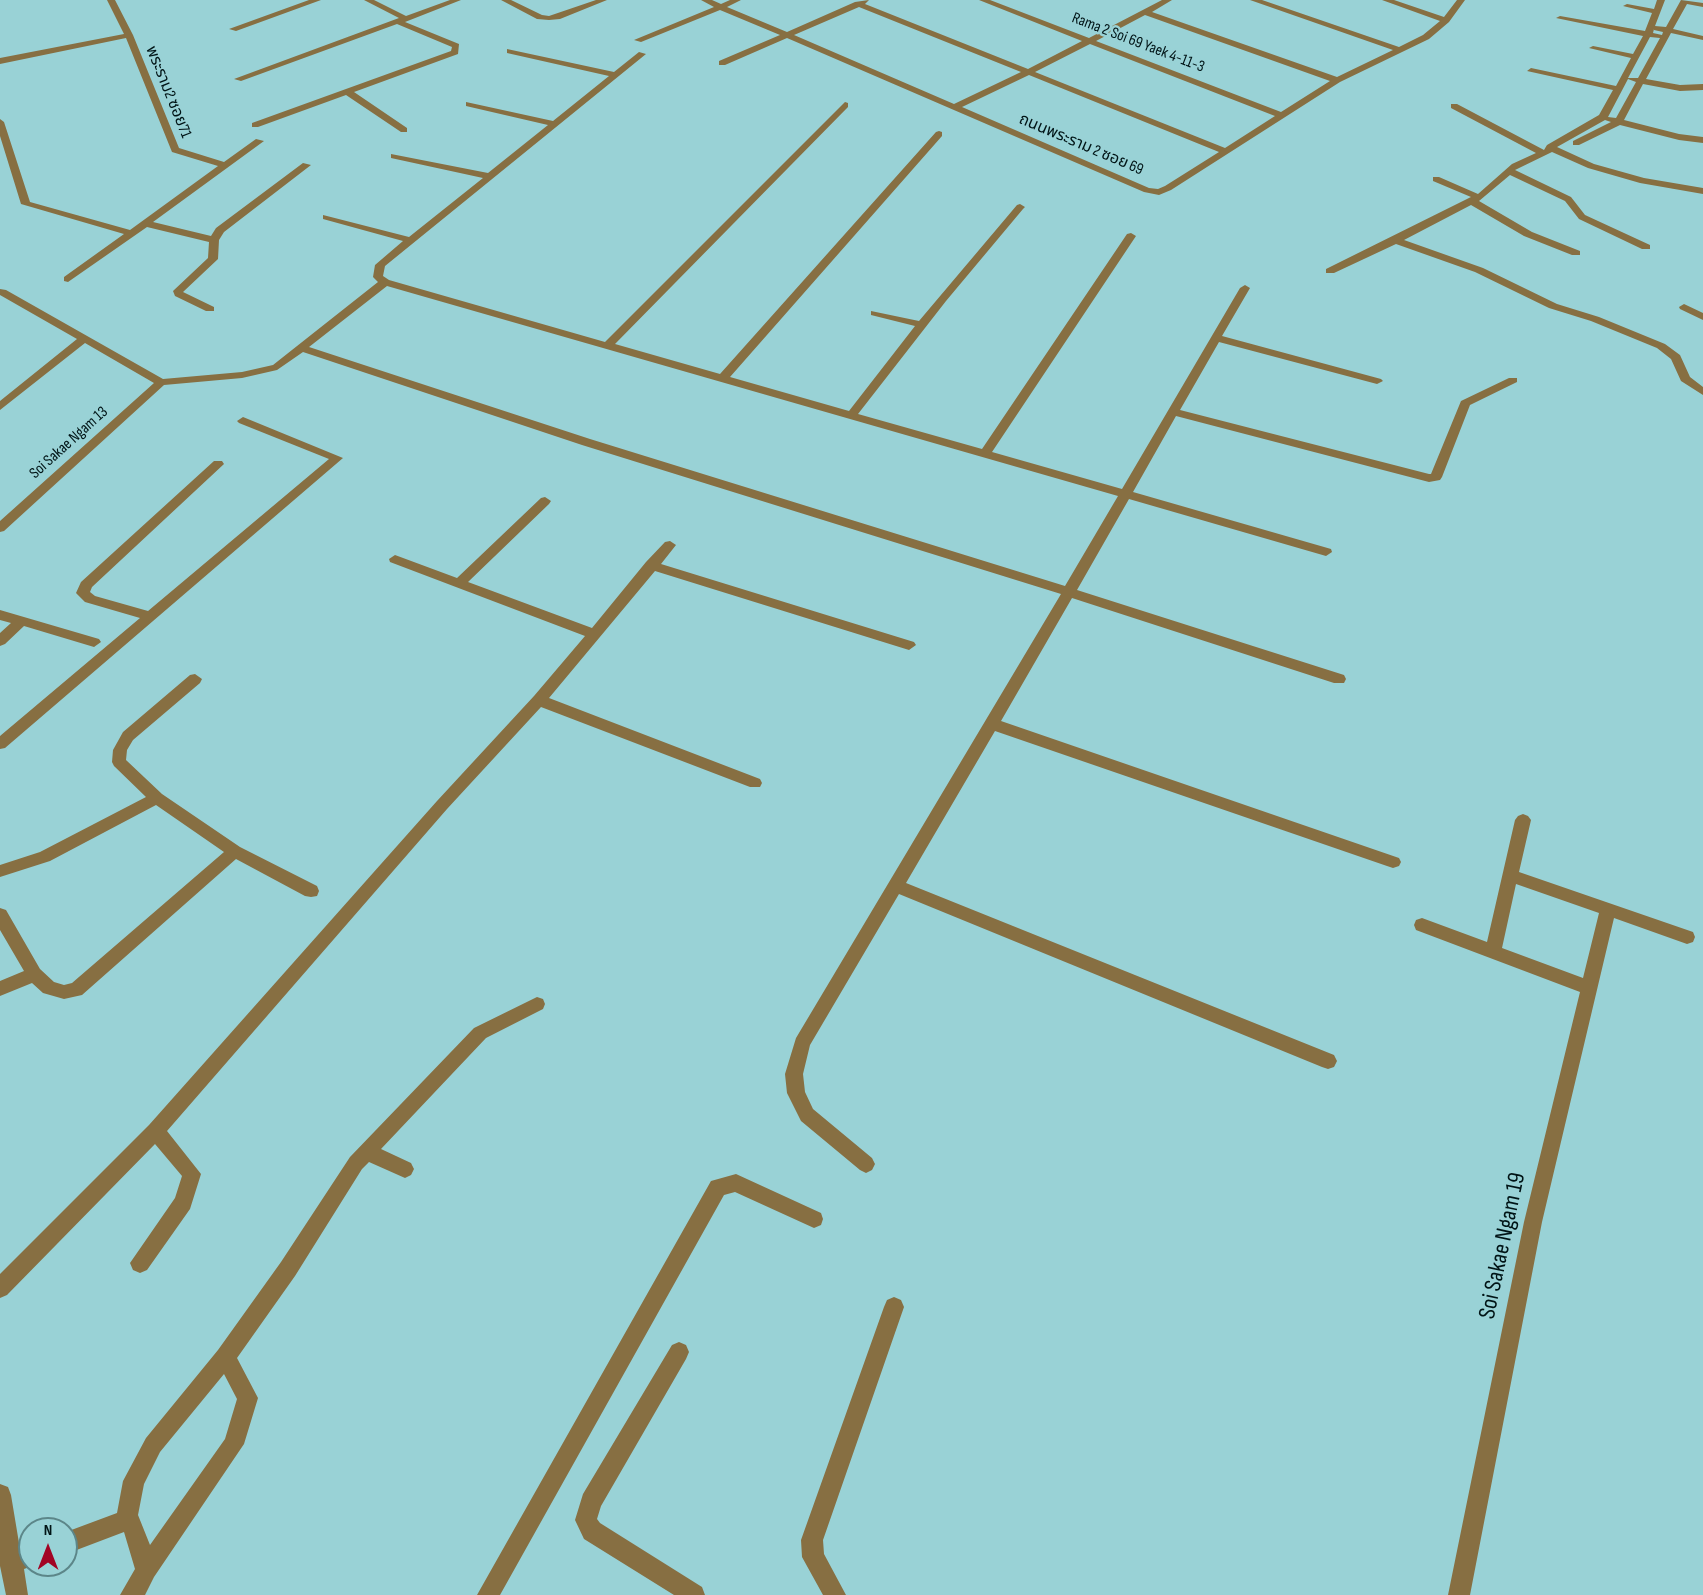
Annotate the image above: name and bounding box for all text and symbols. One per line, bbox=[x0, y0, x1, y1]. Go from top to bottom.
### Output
street label: Rama 2 Soi 69 Yaek 4-11-3 bbox=[1069, 9, 1207, 77]
street label: พระราม2 ซอย71 bbox=[141, 43, 195, 141]
street label: ถนนพระราม 2 ซอย 69 bbox=[1016, 110, 1146, 180]
street label: Soi Sakae Ngam 13 bbox=[26, 403, 112, 483]
street label: Soi Sakae Ngam 19 bbox=[1473, 1170, 1533, 1322]
north arrow bbox=[18, 1517, 78, 1577]
text: N bbox=[44, 1521, 52, 1540]

